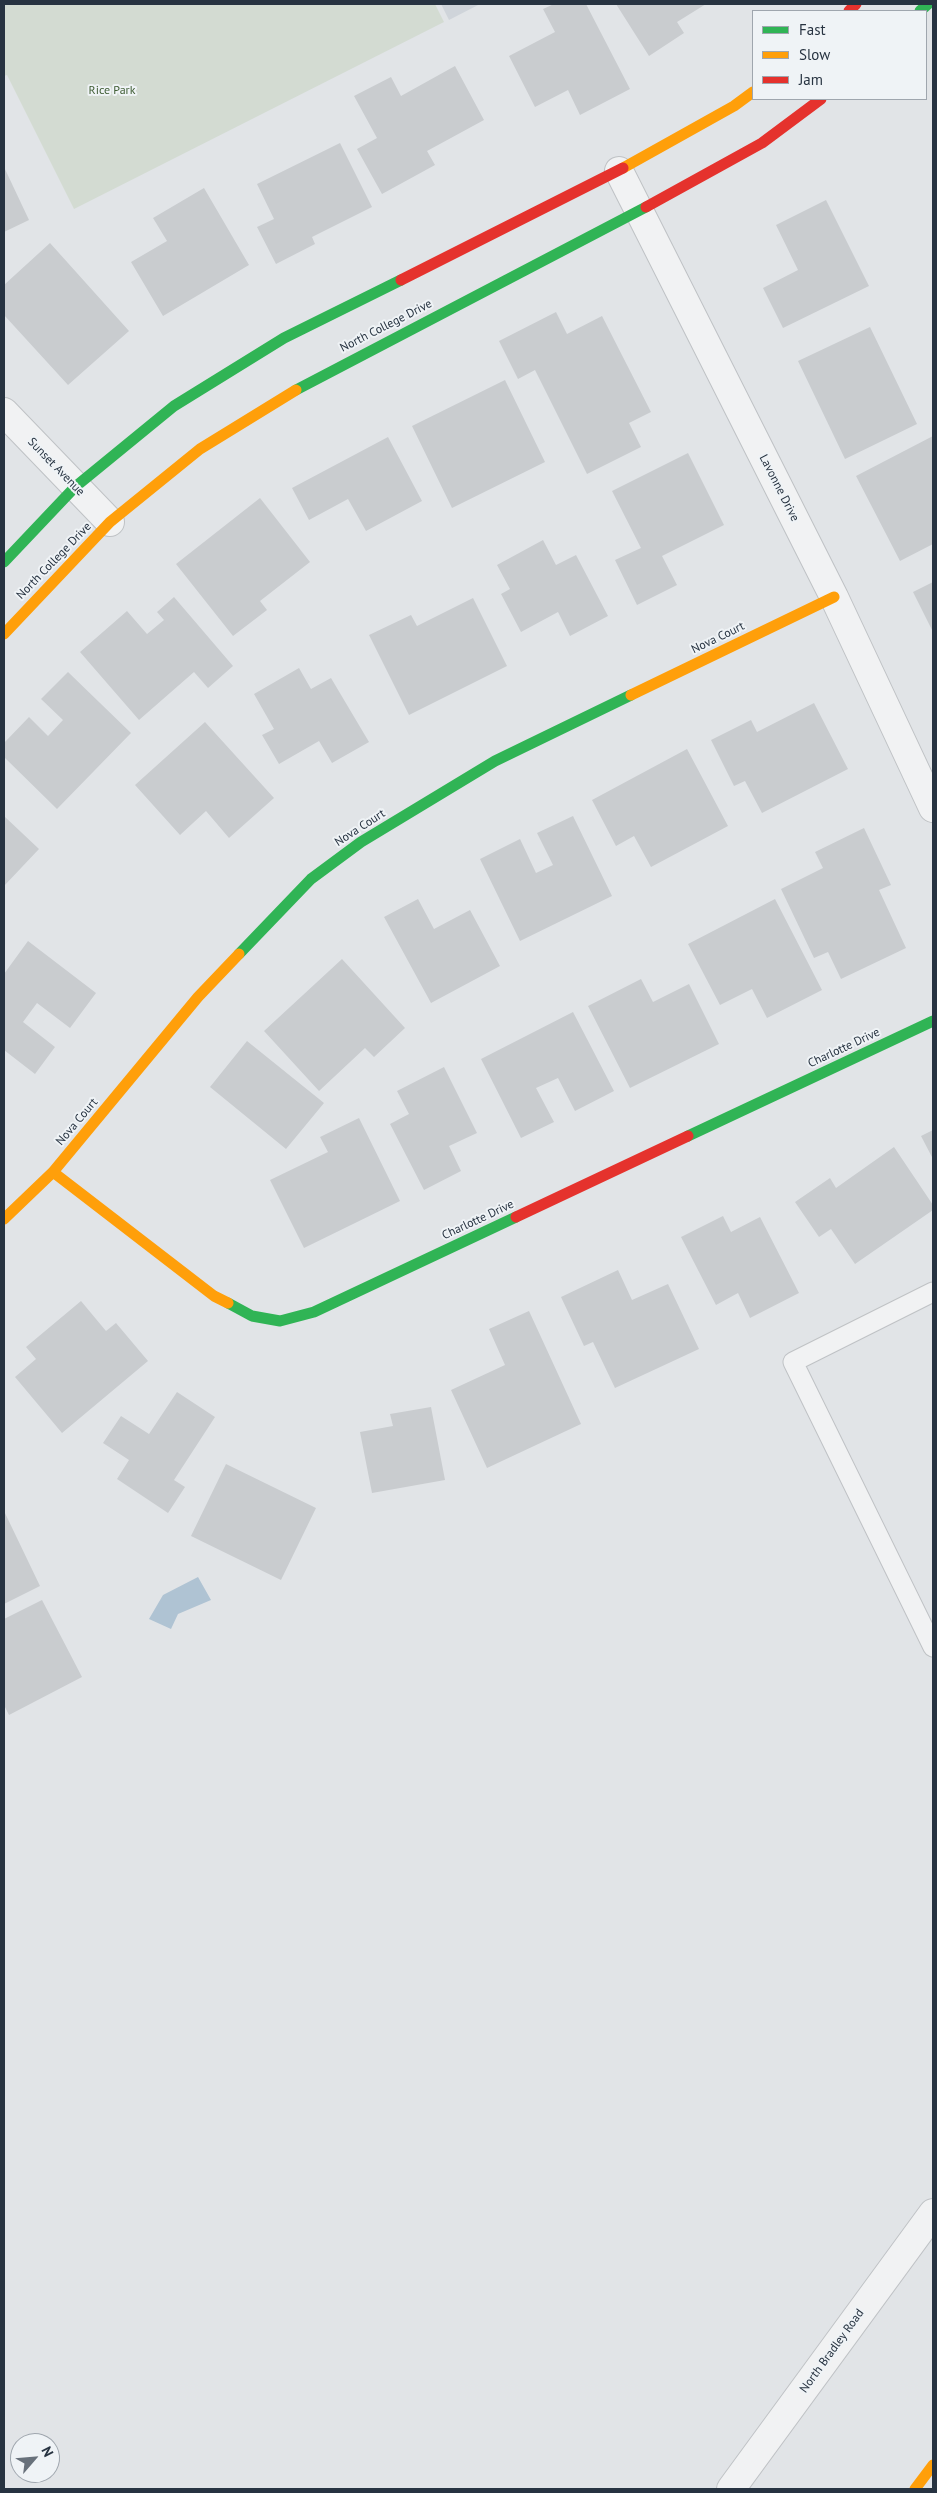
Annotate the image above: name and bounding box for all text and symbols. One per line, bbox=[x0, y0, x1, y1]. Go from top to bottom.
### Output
legend bbox=[752, 10, 927, 100]
text: Fast bbox=[799, 20, 826, 39]
text: Slow bbox=[799, 45, 830, 64]
text: Jam bbox=[799, 70, 823, 89]
park label: Rice Park bbox=[89, 84, 135, 98]
street label: North College Drive bbox=[338, 297, 434, 355]
street label: Sunset Avenue bbox=[25, 435, 87, 499]
street label: Lavonne Drive bbox=[756, 452, 802, 524]
street label: North College Drive bbox=[14, 520, 94, 602]
street label: Nova Court bbox=[689, 619, 747, 657]
street label: Nova Court bbox=[332, 806, 388, 850]
street label: Charlotte Drive bbox=[806, 1025, 882, 1071]
street label: Nova Court bbox=[53, 1095, 101, 1149]
street label: Charlotte Drive bbox=[440, 1197, 516, 1243]
street label: North Bradley Road bbox=[797, 2306, 867, 2396]
north arrow bbox=[10, 2433, 60, 2483]
text: N bbox=[37, 2443, 58, 2460]

